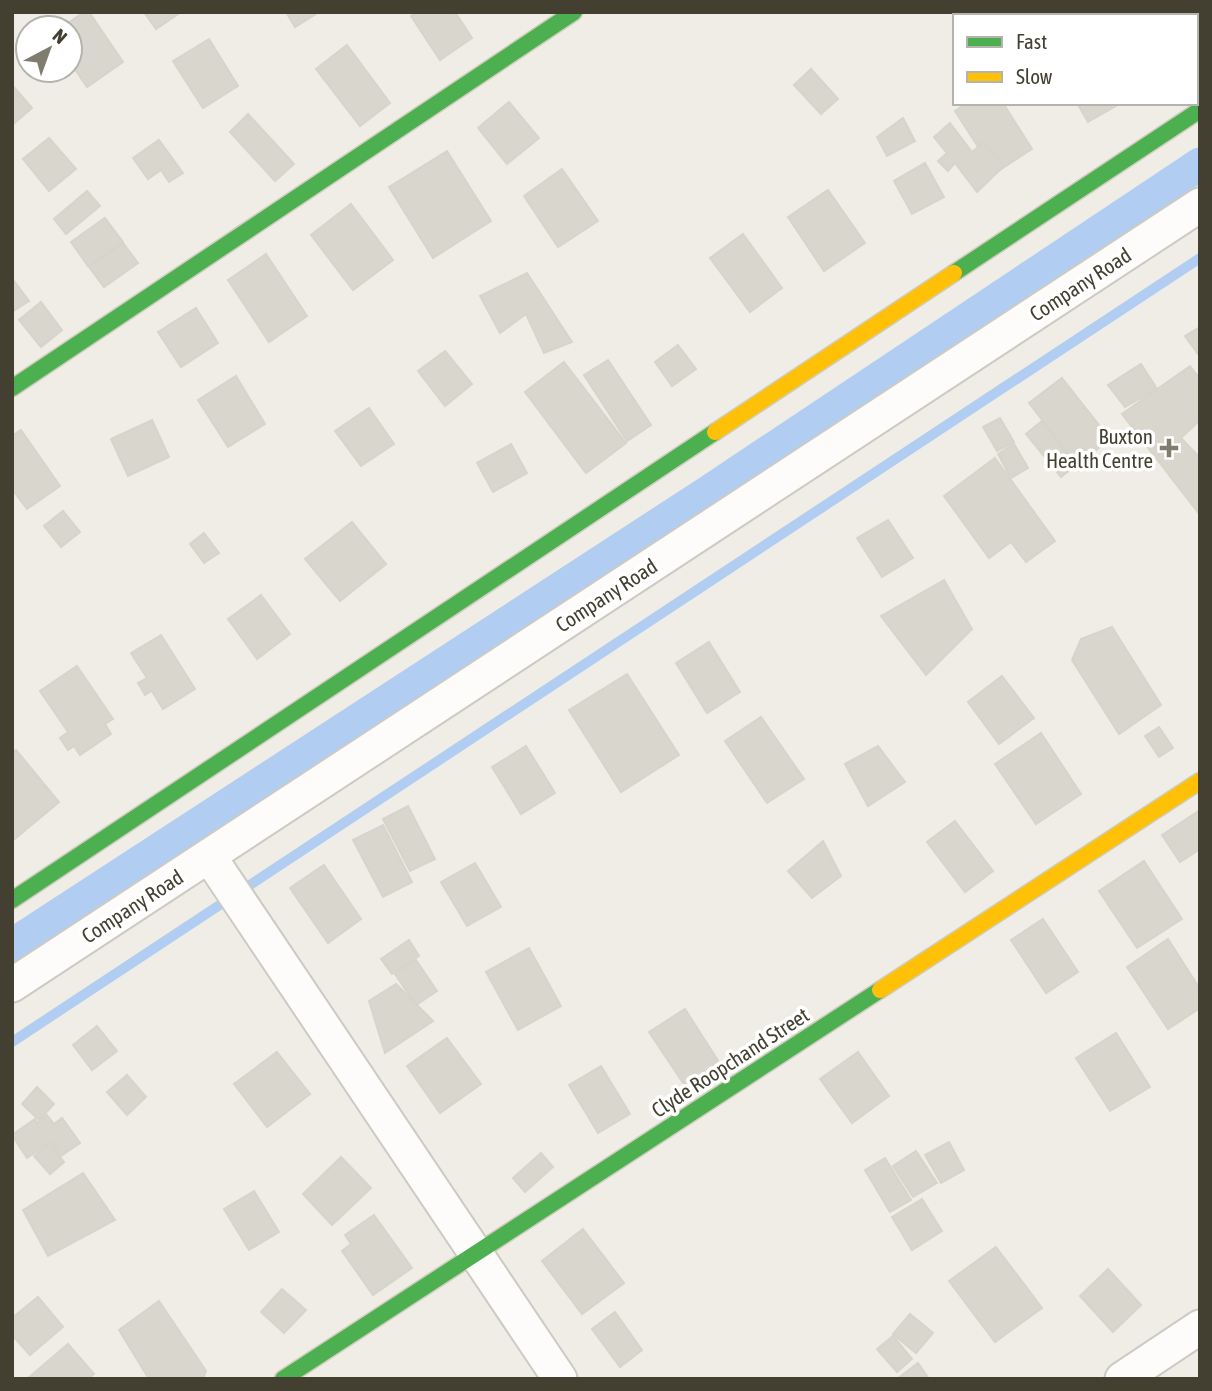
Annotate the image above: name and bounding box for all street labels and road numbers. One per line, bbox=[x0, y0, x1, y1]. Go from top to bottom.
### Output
street label: Company Road bbox=[1025, 242, 1135, 326]
street label: Company Road bbox=[551, 553, 661, 637]
street label: Company Road bbox=[77, 864, 187, 948]
street label: Clyde Roopchand Street bbox=[647, 1002, 813, 1122]

